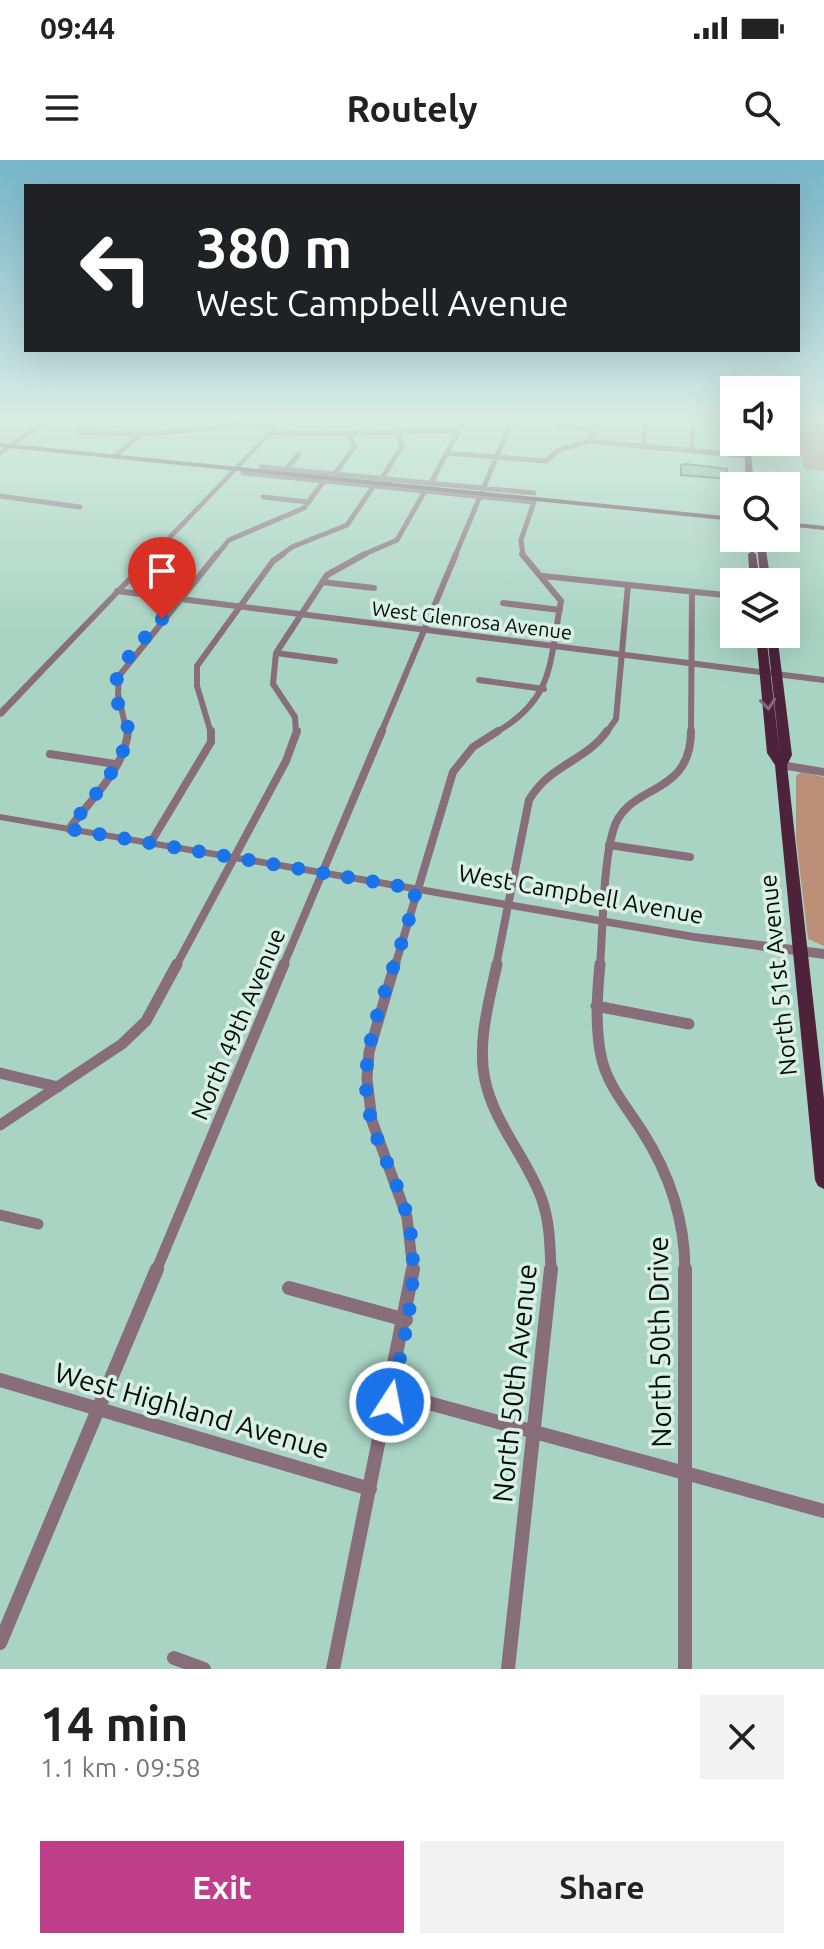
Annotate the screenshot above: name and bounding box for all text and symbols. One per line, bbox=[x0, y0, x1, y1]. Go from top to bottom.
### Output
text: 09:44 bbox=[40, 11, 115, 45]
icon: menu bbox=[40, 86, 84, 130]
icon: search bbox=[740, 86, 784, 130]
text: Routely bbox=[346, 88, 478, 129]
icon: left bbox=[64, 216, 168, 320]
text: 380 m bbox=[196, 216, 352, 279]
text: West Campbell Avenue bbox=[196, 282, 569, 323]
map controls bbox=[720, 376, 800, 648]
button: sound bbox=[720, 376, 800, 456]
button: search bbox=[720, 472, 800, 552]
pin bbox=[128, 537, 196, 619]
icon: arrive bbox=[140, 549, 184, 593]
button: layers bbox=[720, 568, 800, 648]
street label: West Glenrosa Avenue bbox=[371, 596, 573, 644]
one-way arrow bbox=[760, 697, 777, 710]
street label: West Campbell Avenue bbox=[456, 859, 706, 929]
street label: North 51st Avenue bbox=[754, 873, 802, 1077]
street label: North 49th Avenue bbox=[185, 924, 291, 1124]
street label: North 50th Drive bbox=[642, 1236, 676, 1448]
street label: North 50th Avenue bbox=[486, 1262, 542, 1504]
street label: West Highland Avenue bbox=[51, 1356, 333, 1464]
position arrow bbox=[348, 1360, 432, 1444]
button: close bbox=[700, 1695, 784, 1779]
text: 14 min bbox=[40, 1696, 188, 1750]
text: 1.1 km · 09:58 bbox=[40, 1753, 201, 1782]
button: Exit bbox=[40, 1841, 404, 1933]
button: Share bbox=[420, 1841, 784, 1933]

